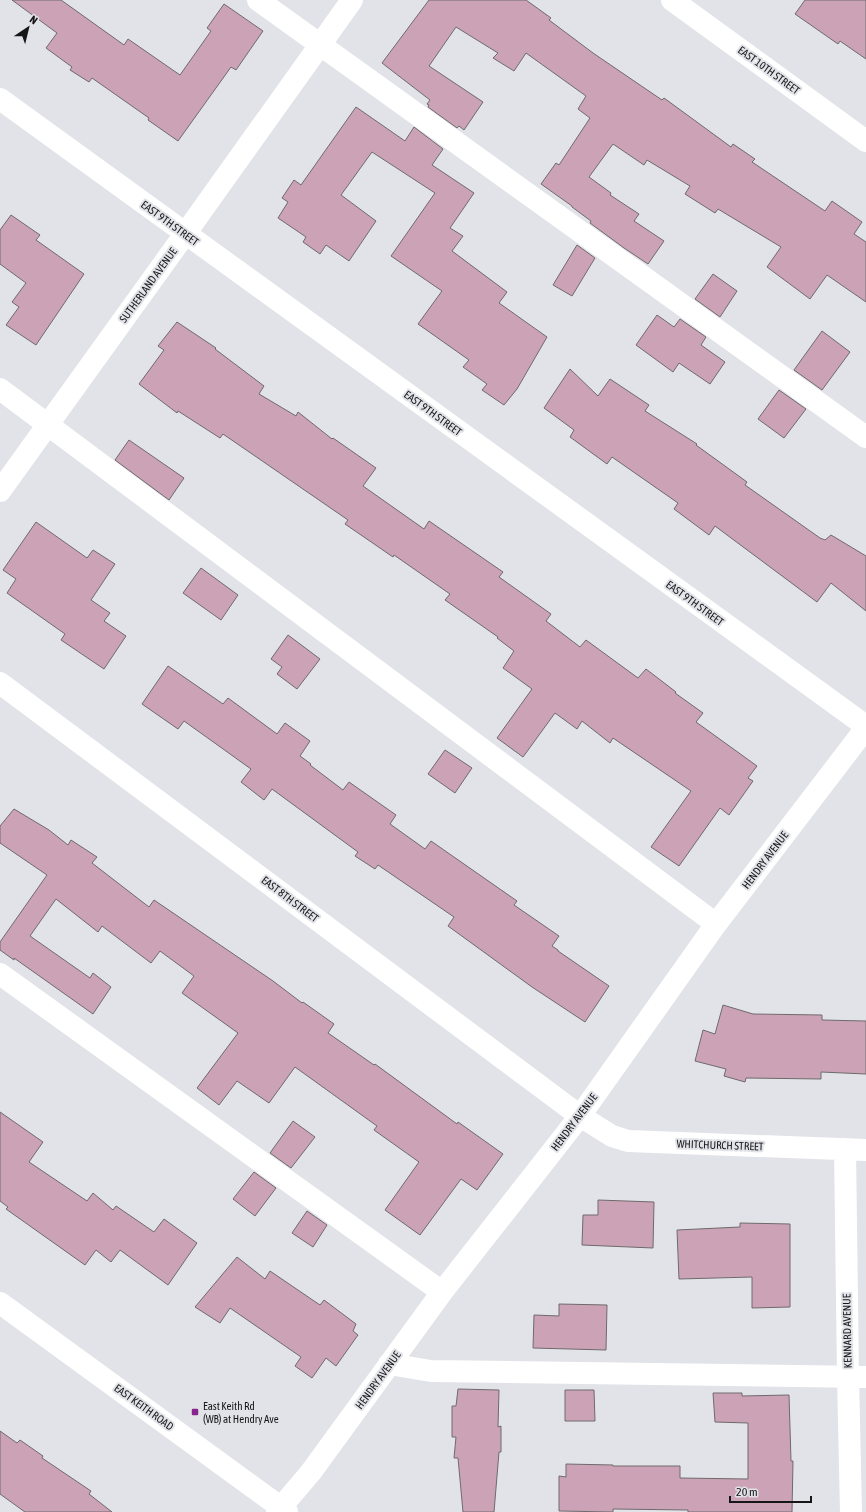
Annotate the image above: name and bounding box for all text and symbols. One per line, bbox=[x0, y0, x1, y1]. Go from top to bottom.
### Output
north arrow bbox=[8, 8, 48, 48]
text: N bbox=[28, 13, 40, 27]
street label: EAST 10TH STREET bbox=[736, 44, 802, 96]
street label: EAST 9TH STREET bbox=[139, 198, 201, 248]
street label: SUTHERLAND AVENUE bbox=[117, 245, 179, 325]
street label: EAST 9TH STREET bbox=[402, 388, 464, 438]
street label: EAST 9TH STREET bbox=[664, 578, 726, 628]
street label: HENDRY AVENUE bbox=[740, 829, 791, 891]
street label: EAST 8TH STREET bbox=[259, 874, 321, 924]
street label: HENDRY AVENUE bbox=[549, 1091, 600, 1153]
street label: WHITCHURCH STREET bbox=[676, 1137, 764, 1153]
street label: KENNARD AVENUE bbox=[840, 1293, 854, 1368]
street label: HENDRY AVENUE bbox=[353, 1349, 403, 1411]
street label: EAST KEITH ROAD bbox=[112, 1382, 176, 1432]
place label: East Keith Rd (WB) at Hendry Ave bbox=[203, 1400, 279, 1425]
marker: East Keith Rd (WB) at Hendry Ave bbox=[190, 1407, 200, 1417]
scale bar bbox=[730, 1478, 811, 1504]
text: 20 m bbox=[736, 1485, 758, 1499]

